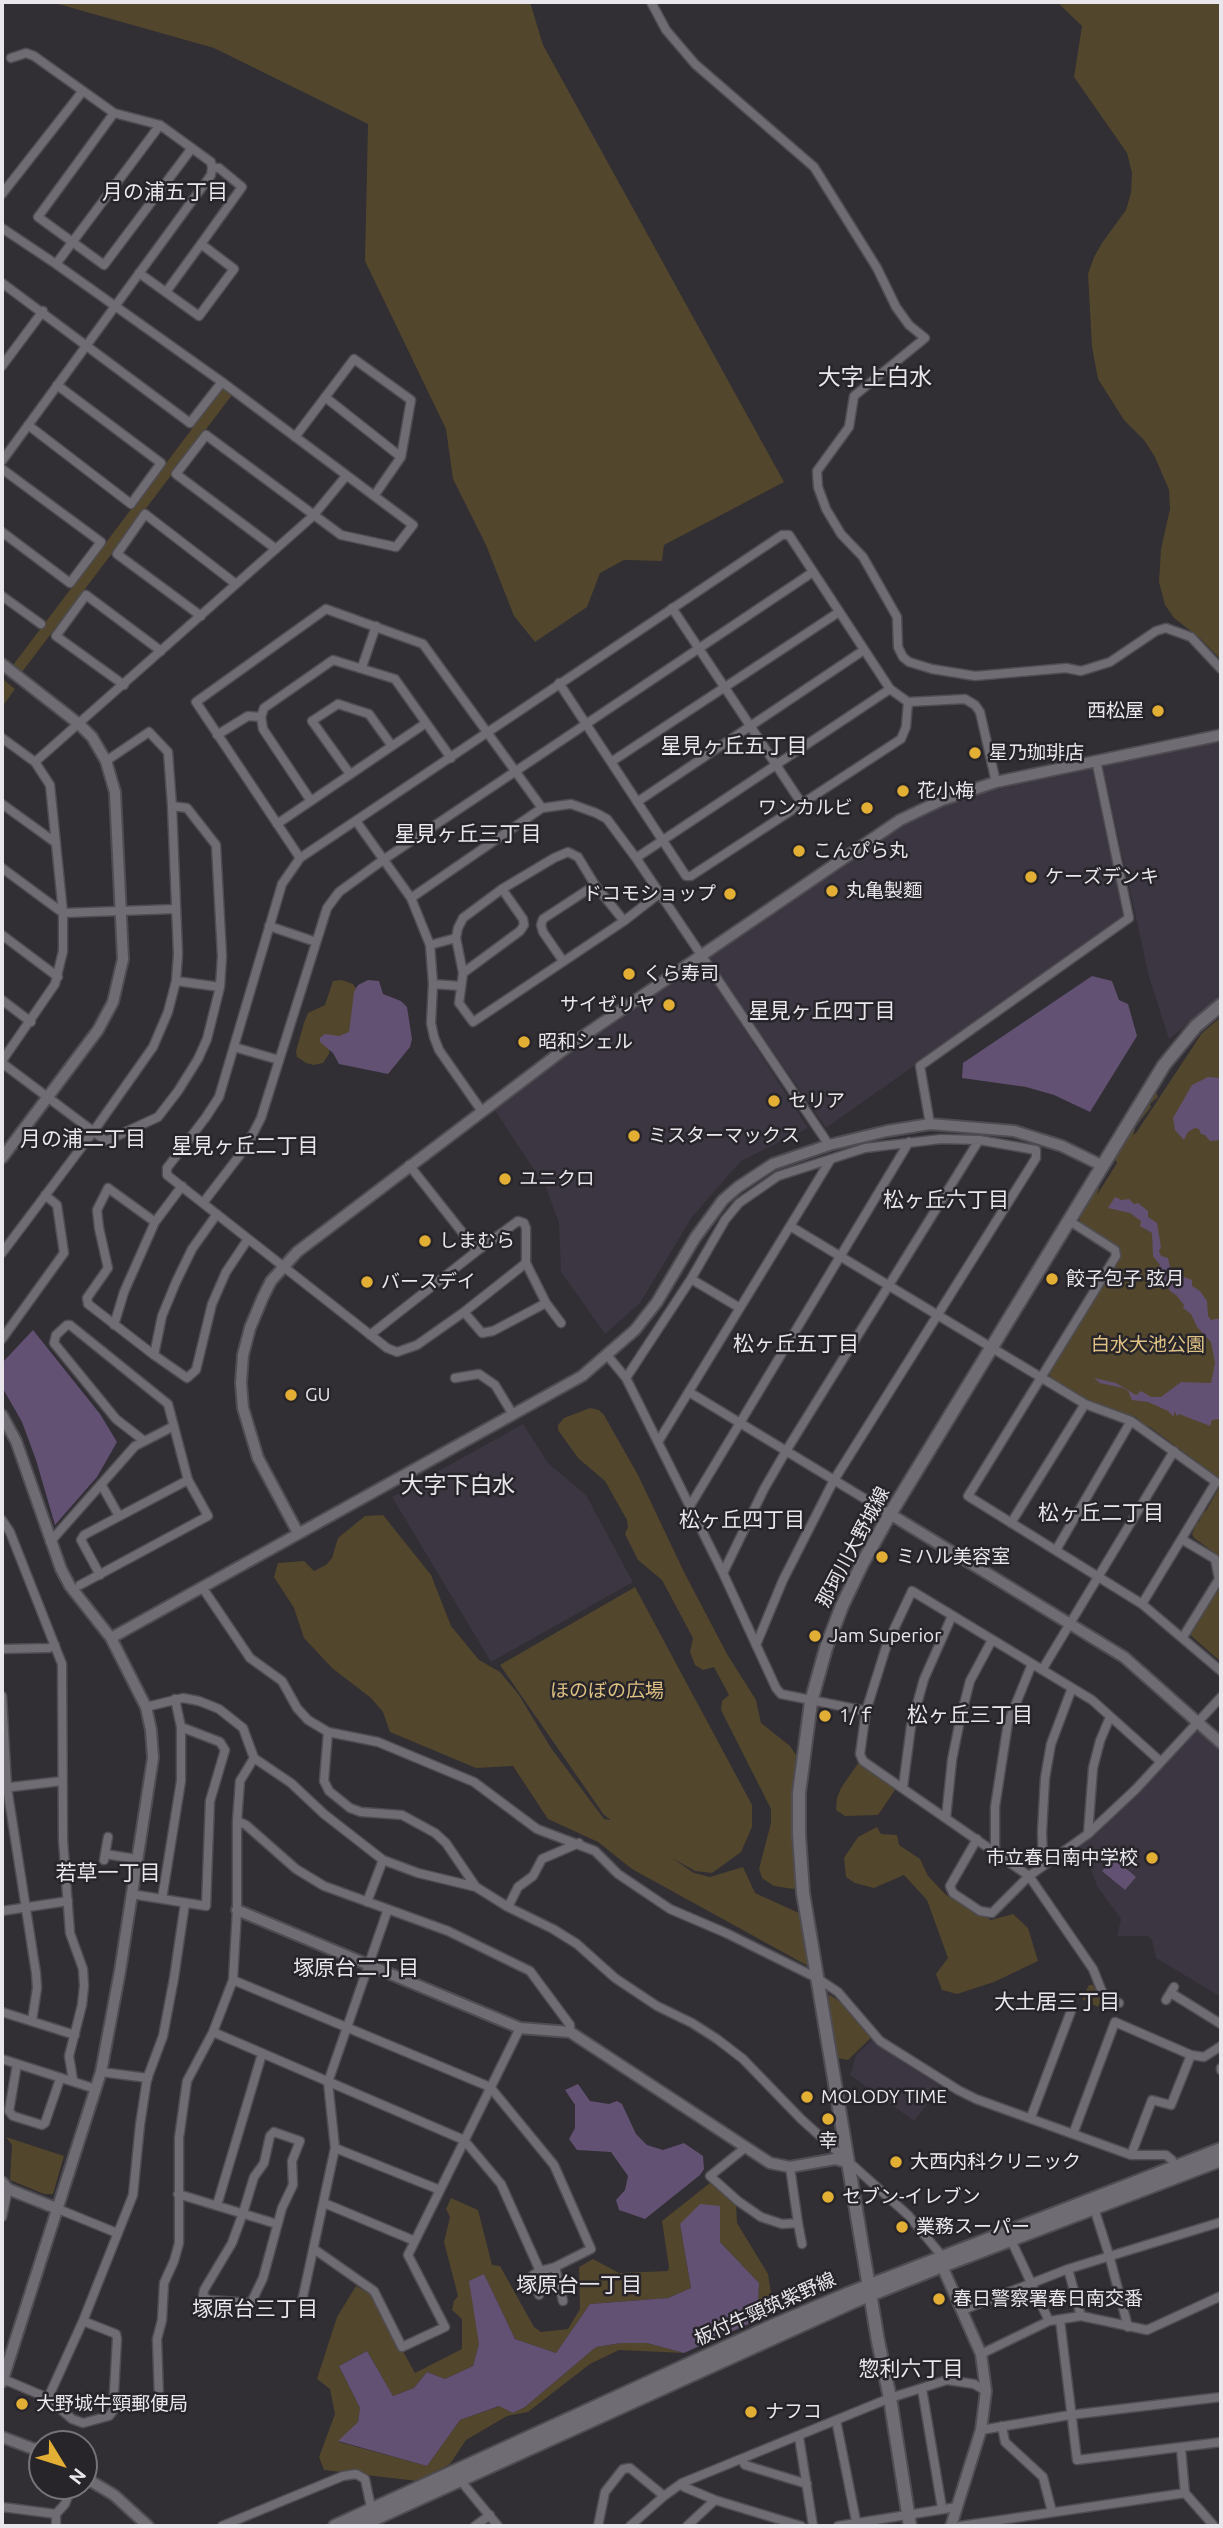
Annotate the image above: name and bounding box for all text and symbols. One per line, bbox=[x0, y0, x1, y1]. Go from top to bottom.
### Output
district label: 月の浦五丁目 bbox=[102, 179, 228, 205]
district label: 大字上白水 bbox=[818, 363, 932, 391]
place label: 西松屋 bbox=[1087, 700, 1144, 722]
marker: 西松屋 bbox=[1150, 703, 1166, 719]
district label: 星見ヶ丘五丁目 bbox=[661, 733, 807, 759]
place label: 星乃珈琲店 bbox=[989, 742, 1084, 764]
marker: 星乃珈琲店 bbox=[967, 745, 983, 761]
place label: 花小梅 bbox=[917, 780, 974, 802]
marker: 花小梅 bbox=[895, 783, 911, 799]
place label: ワンカルビ bbox=[758, 797, 853, 819]
marker: ワンカルビ bbox=[859, 800, 875, 816]
district label: 星見ヶ丘三丁目 bbox=[395, 821, 541, 847]
place label: こんぴら丸 bbox=[813, 840, 908, 862]
marker: こんぴら丸 bbox=[791, 843, 807, 859]
place label: ケーズデンキ bbox=[1045, 866, 1159, 888]
marker: ケーズデンキ bbox=[1023, 869, 1039, 885]
place label: 丸亀製麵 bbox=[846, 880, 922, 902]
place label: ドコモショップ bbox=[583, 883, 716, 905]
marker: 丸亀製麵 bbox=[824, 883, 840, 899]
marker: ドコモショップ bbox=[722, 886, 738, 902]
place label: くら寿司 bbox=[643, 963, 719, 985]
marker: くら寿司 bbox=[621, 966, 637, 982]
place label: サイゼリヤ bbox=[560, 994, 655, 1016]
marker: サイゼリヤ bbox=[661, 997, 677, 1013]
district label: 星見ヶ丘四丁目 bbox=[749, 998, 895, 1024]
place label: 昭和シェル bbox=[538, 1031, 633, 1053]
marker: 昭和シェル bbox=[516, 1034, 532, 1050]
place label: セリア bbox=[788, 1090, 845, 1112]
marker: セリア bbox=[766, 1093, 782, 1109]
place label: ミスターマックス bbox=[648, 1125, 800, 1147]
district label: 月の浦二丁目 bbox=[20, 1126, 146, 1152]
marker: ミスターマックス bbox=[626, 1128, 642, 1144]
district label: 星見ヶ丘二丁目 bbox=[172, 1133, 318, 1159]
place label: ユニクロ bbox=[519, 1168, 595, 1190]
marker: ユニクロ bbox=[497, 1171, 513, 1187]
district label: 松ヶ丘六丁目 bbox=[883, 1187, 1009, 1213]
place label: しまむら bbox=[439, 1230, 515, 1252]
marker: しまむら bbox=[417, 1233, 433, 1249]
place label: 餃子包子 弦月 bbox=[1066, 1268, 1184, 1290]
place label: バースデイ bbox=[381, 1271, 476, 1293]
marker: 餃子包子 弦月 bbox=[1044, 1271, 1060, 1287]
marker: バースデイ bbox=[359, 1274, 375, 1290]
district label: 松ヶ丘五丁目 bbox=[733, 1331, 859, 1357]
park label: 白水大池公園 bbox=[1091, 1334, 1205, 1356]
place label: GU bbox=[305, 1384, 331, 1406]
marker: GU bbox=[283, 1387, 299, 1403]
district label: 大字下白水 bbox=[401, 1471, 515, 1499]
street label: 那珂川大野城線 bbox=[812, 1483, 894, 1611]
district label: 松ヶ丘二丁目 bbox=[1038, 1500, 1164, 1526]
district label: 松ヶ丘四丁目 bbox=[679, 1507, 805, 1533]
place label: ミハル美容室 bbox=[896, 1546, 1010, 1568]
marker: ミハル美容室 bbox=[874, 1549, 890, 1565]
place label: Jam Superior bbox=[829, 1625, 941, 1647]
marker: Jam Superior bbox=[807, 1628, 823, 1644]
park label: ほのぼの広場 bbox=[550, 1680, 664, 1702]
district label: 松ヶ丘三丁目 bbox=[907, 1702, 1033, 1728]
place label: 1/ｆ bbox=[839, 1705, 876, 1727]
marker: 1/ｆ bbox=[817, 1708, 833, 1724]
place label: 市立春日南中学校 bbox=[986, 1847, 1138, 1869]
marker: 市立春日南中学校 bbox=[1144, 1850, 1160, 1866]
district label: 若草一丁目 bbox=[56, 1860, 160, 1886]
district label: 塚原台二丁目 bbox=[293, 1955, 419, 1981]
district label: 大土居三丁目 bbox=[994, 1989, 1120, 2015]
place label: MOLODY TIME bbox=[821, 2086, 947, 2108]
marker: MOLODY TIME bbox=[799, 2089, 815, 2105]
marker: 幸 bbox=[820, 2111, 836, 2127]
place label: 幸 bbox=[819, 2130, 837, 2152]
place label: 大西内科クリニック bbox=[910, 2151, 1081, 2173]
marker: 大西内科クリニック bbox=[888, 2154, 904, 2170]
place label: セブン-イレブン bbox=[842, 2186, 980, 2208]
marker: セブン-イレブン bbox=[820, 2189, 836, 2205]
place label: 業務スーパー bbox=[916, 2216, 1030, 2238]
marker: 業務スーパー bbox=[894, 2219, 910, 2235]
street label: 板付牛頸筑紫野線 bbox=[691, 2268, 839, 2350]
district label: 塚原台一丁目 bbox=[516, 2272, 642, 2298]
place label: 春日警察署春日南交番 bbox=[953, 2288, 1143, 2310]
marker: 春日警察署春日南交番 bbox=[931, 2291, 947, 2307]
district label: 塚原台三丁目 bbox=[192, 2296, 318, 2322]
district label: 惣利六丁目 bbox=[859, 2356, 963, 2382]
place label: 大野城牛頸郵便局 bbox=[36, 2393, 188, 2415]
marker: 大野城牛頸郵便局 bbox=[14, 2396, 30, 2412]
place label: ナフコ bbox=[765, 2401, 822, 2423]
marker: ナフコ bbox=[743, 2404, 759, 2420]
north arrow bbox=[28, 2430, 98, 2500]
text: N bbox=[65, 2464, 91, 2489]

